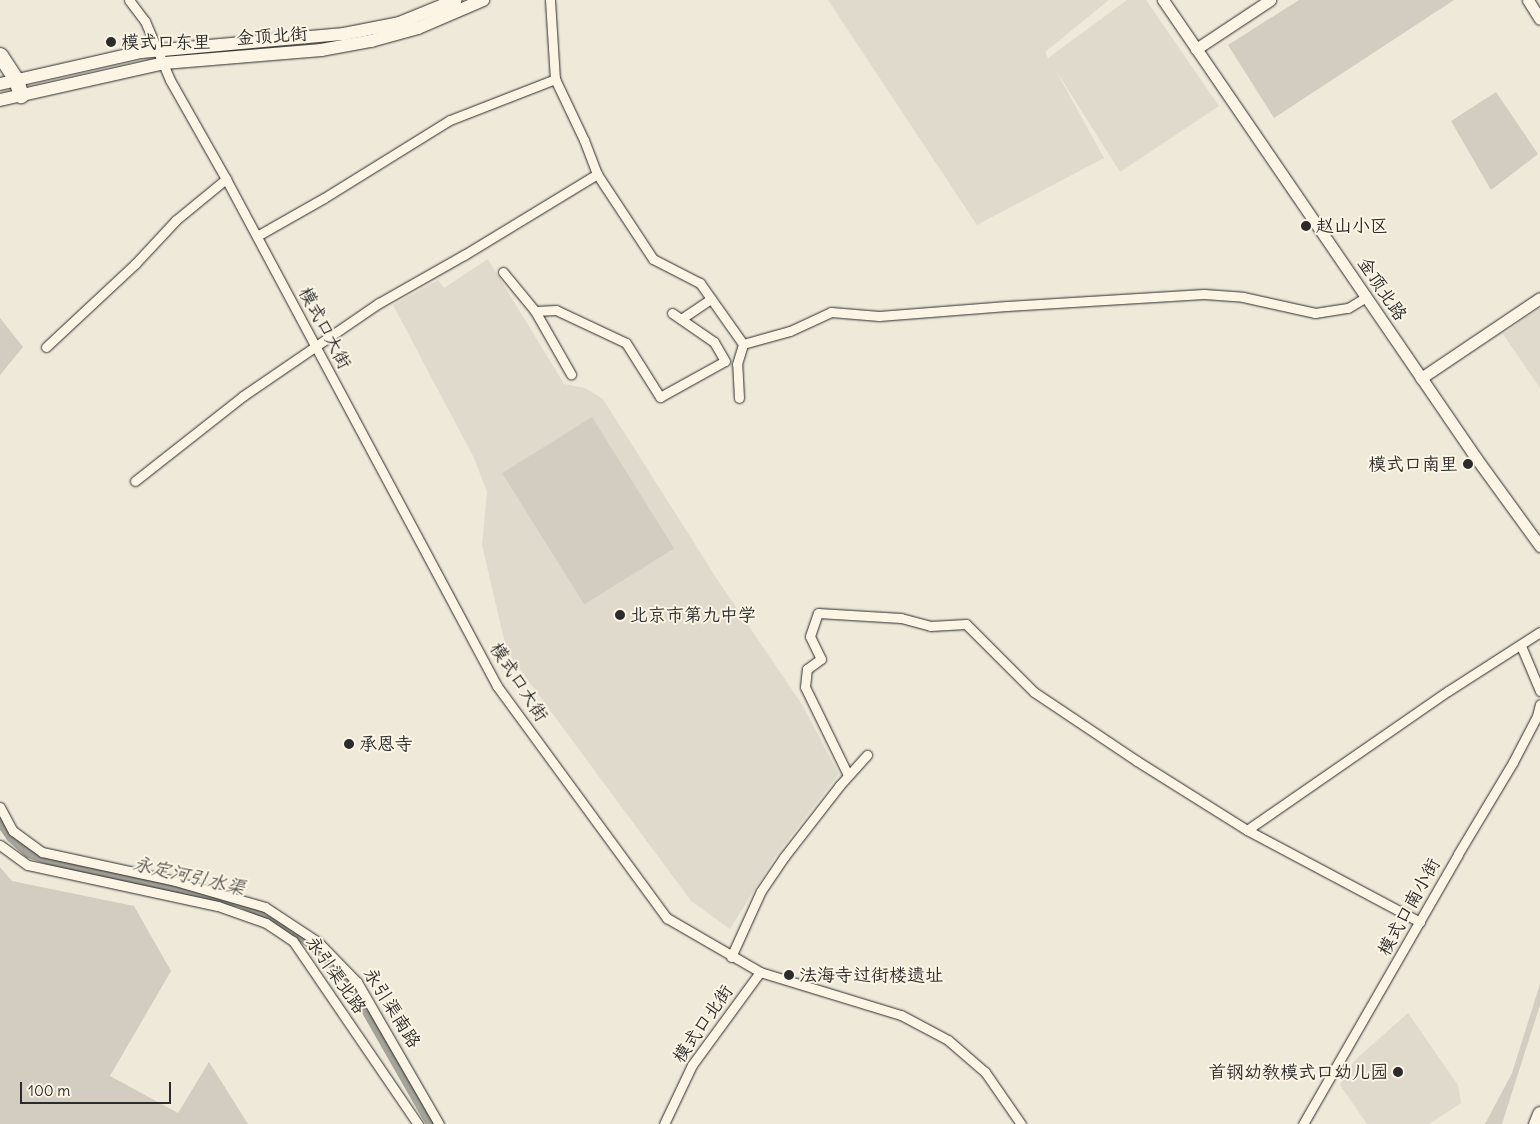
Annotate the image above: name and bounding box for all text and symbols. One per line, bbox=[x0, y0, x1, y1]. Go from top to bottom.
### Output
street label: 金顶北街 bbox=[235, 23, 309, 49]
place label: 模式口东里 bbox=[121, 31, 211, 53]
marker: 模式口东里 bbox=[105, 36, 117, 48]
place label: 赵山小区 bbox=[1316, 215, 1388, 237]
marker: 赵山小区 bbox=[1300, 220, 1312, 232]
street label: 金顶北路 bbox=[1353, 253, 1411, 325]
street label: 模式口大街 bbox=[294, 283, 356, 373]
place label: 模式口南里 bbox=[1368, 453, 1458, 475]
marker: 模式口南里 bbox=[1462, 458, 1474, 470]
place label: 北京市第九中学 bbox=[630, 604, 756, 626]
marker: 北京市第九中学 bbox=[614, 609, 626, 621]
street label: 模式口大街 bbox=[485, 638, 553, 726]
place label: 承恩寺 bbox=[359, 733, 413, 755]
marker: 承恩寺 bbox=[343, 738, 355, 750]
water label: 永定河引水渠 bbox=[131, 852, 247, 900]
street label: 模式口南小街 bbox=[1373, 855, 1445, 959]
street label: 永引渠北路 bbox=[301, 932, 371, 1018]
street label: 永引渠南路 bbox=[359, 964, 425, 1052]
place label: 法海寺过街楼遗址 bbox=[799, 964, 943, 986]
marker: 法海寺过街楼遗址 bbox=[783, 969, 795, 981]
street label: 模式口北街 bbox=[668, 981, 738, 1067]
place label: 首钢幼教模式口幼儿园 bbox=[1208, 1061, 1388, 1083]
marker: 首钢幼教模式口幼儿园 bbox=[1392, 1066, 1404, 1078]
scale bar bbox=[22, 1072, 174, 1104]
text: 100 m bbox=[28, 1081, 70, 1100]

